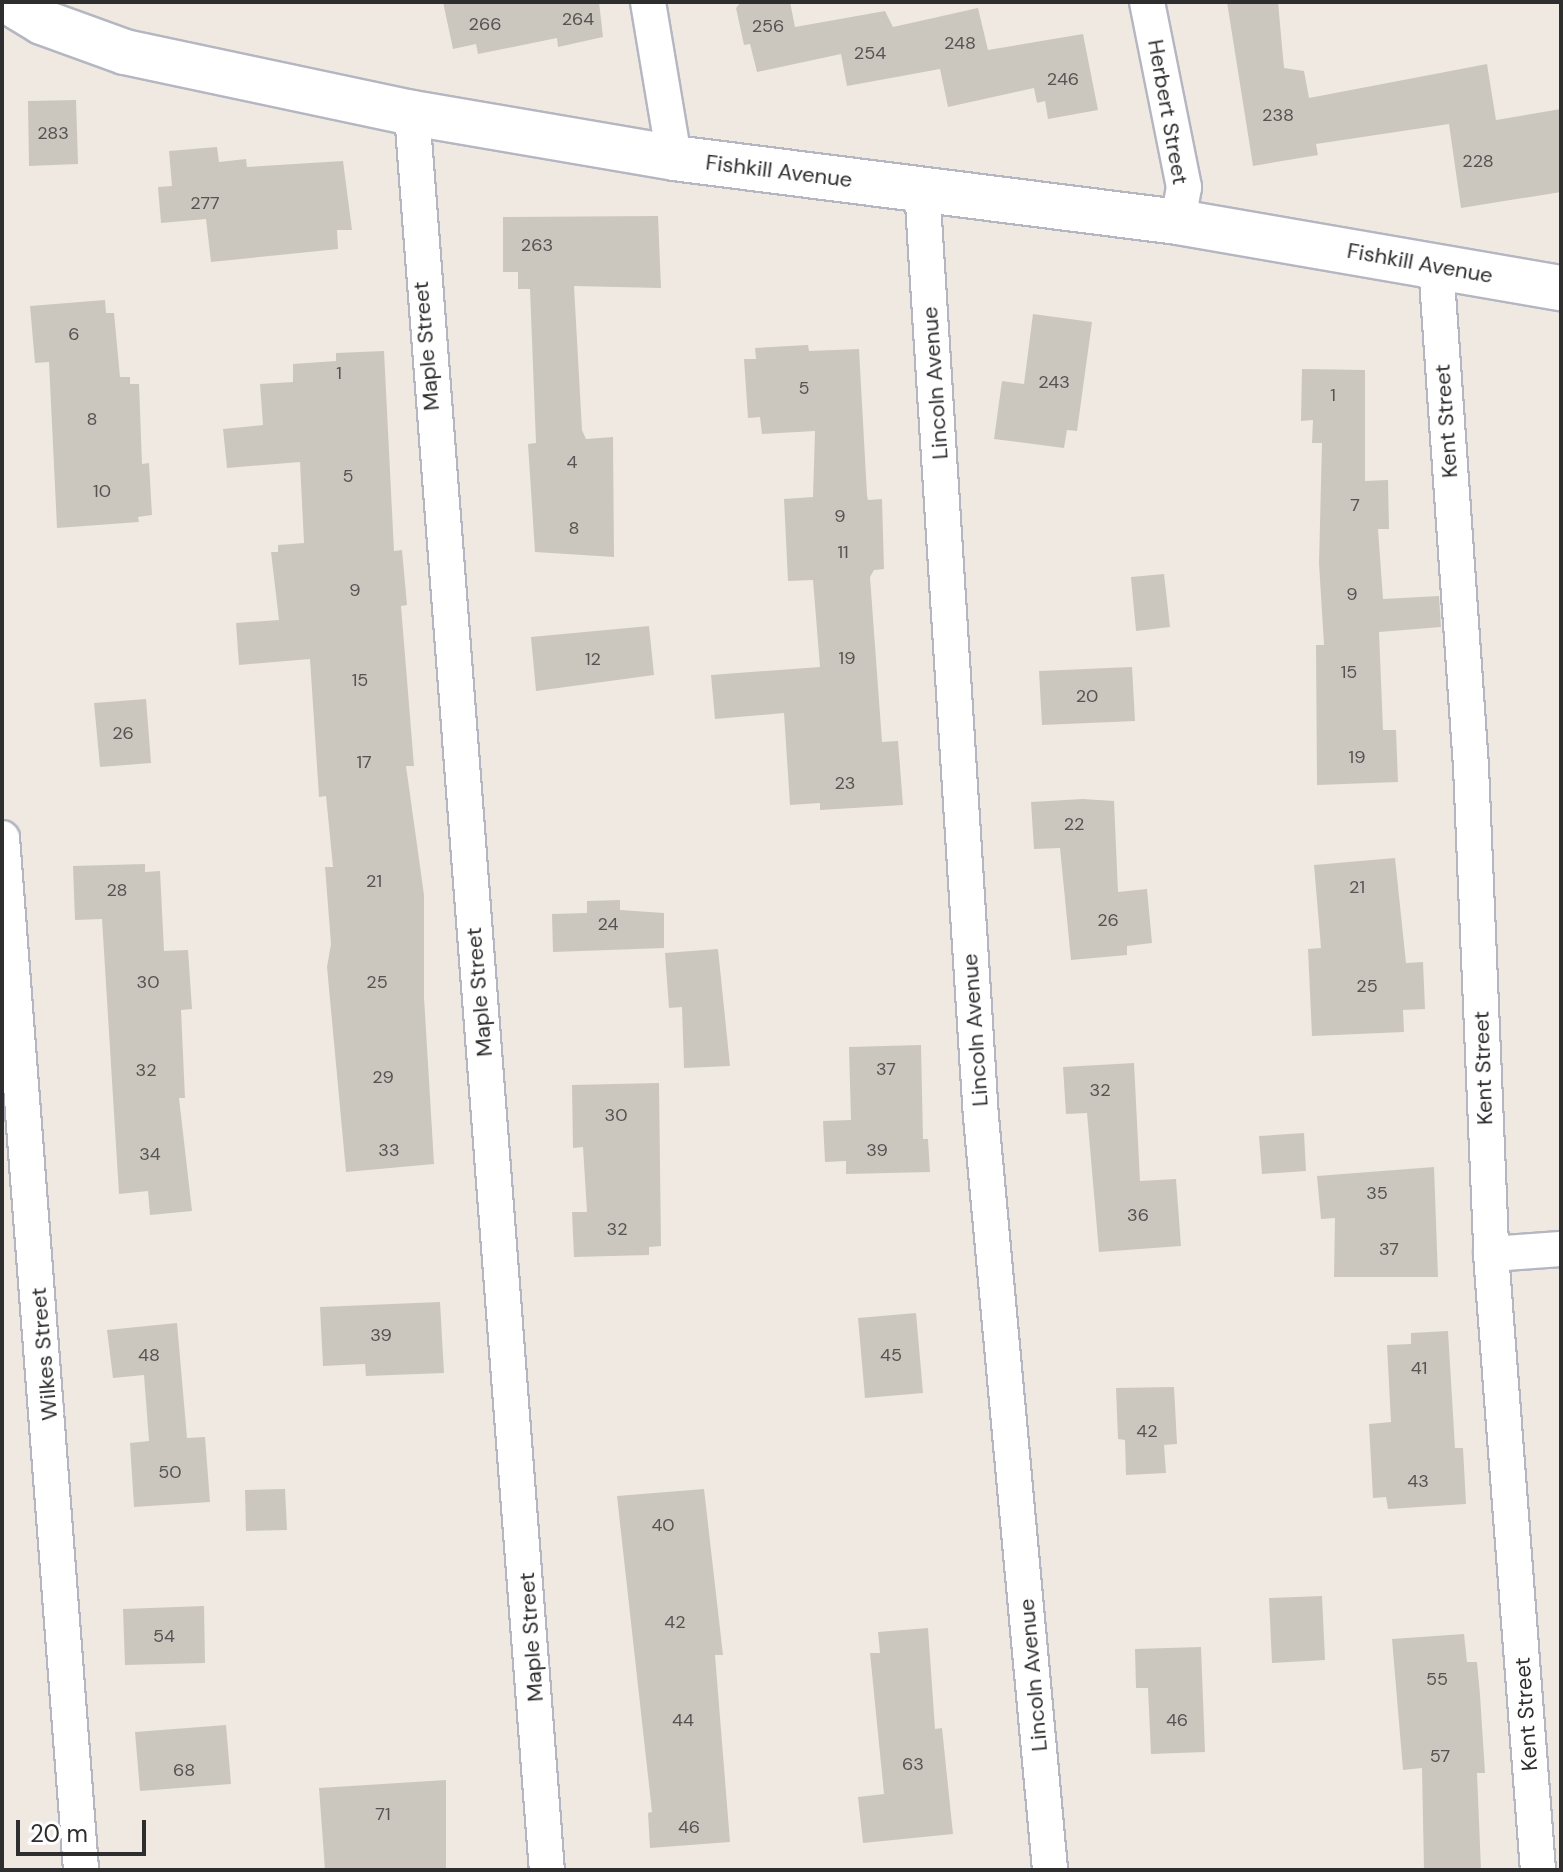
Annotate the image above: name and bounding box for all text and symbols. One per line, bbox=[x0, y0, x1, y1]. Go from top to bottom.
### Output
house number: 264 bbox=[562, 8, 594, 30]
house number: 266 bbox=[469, 13, 501, 35]
house number: 256 bbox=[752, 15, 784, 37]
house number: 248 bbox=[944, 32, 976, 54]
street label: Herbert Street bbox=[1142, 37, 1194, 187]
house number: 254 bbox=[854, 42, 886, 64]
house number: 246 bbox=[1047, 68, 1079, 90]
house number: 238 bbox=[1262, 104, 1294, 126]
house number: 283 bbox=[37, 122, 69, 144]
street label: Fishkill Avenue bbox=[704, 149, 854, 193]
house number: 228 bbox=[1462, 150, 1494, 172]
house number: 277 bbox=[190, 192, 220, 214]
house number: 263 bbox=[521, 234, 553, 256]
street label: Fishkill Avenue bbox=[1345, 237, 1495, 289]
street label: Maple Street bbox=[407, 280, 445, 412]
street label: Lincoln Avenue bbox=[916, 306, 954, 460]
house number: 6 bbox=[68, 323, 80, 345]
house number: 1 bbox=[336, 362, 342, 384]
street label: Kent Street bbox=[1429, 363, 1463, 479]
house number: 243 bbox=[1038, 371, 1070, 393]
house number: 5 bbox=[799, 377, 809, 399]
house number: 1 bbox=[1330, 384, 1336, 406]
house number: 8 bbox=[87, 408, 97, 430]
house number: 4 bbox=[567, 451, 577, 473]
house number: 5 bbox=[343, 465, 353, 487]
house number: 10 bbox=[93, 480, 111, 502]
house number: 7 bbox=[1350, 494, 1360, 516]
house number: 9 bbox=[834, 505, 846, 527]
house number: 8 bbox=[569, 517, 579, 539]
house number: 11 bbox=[837, 541, 849, 563]
house number: 9 bbox=[349, 579, 361, 601]
house number: 9 bbox=[1346, 583, 1358, 605]
house number: 19 bbox=[839, 647, 855, 669]
house number: 12 bbox=[585, 648, 601, 670]
house number: 15 bbox=[1341, 661, 1357, 683]
house number: 15 bbox=[352, 669, 368, 691]
house number: 20 bbox=[1076, 685, 1098, 707]
house number: 26 bbox=[112, 722, 134, 744]
house number: 19 bbox=[1349, 746, 1365, 768]
house number: 17 bbox=[356, 751, 372, 773]
house number: 23 bbox=[834, 772, 856, 794]
house number: 22 bbox=[1064, 813, 1084, 835]
house number: 21 bbox=[366, 870, 382, 892]
house number: 21 bbox=[1349, 876, 1365, 898]
house number: 28 bbox=[106, 879, 128, 901]
house number: 26 bbox=[1097, 909, 1119, 931]
house number: 24 bbox=[598, 913, 618, 935]
street label: Maple Street bbox=[460, 926, 498, 1058]
street label: Lincoln Avenue bbox=[956, 953, 994, 1107]
house number: 30 bbox=[137, 971, 159, 993]
house number: 25 bbox=[366, 971, 388, 993]
house number: 25 bbox=[1356, 975, 1378, 997]
street label: Kent Street bbox=[1468, 1011, 1498, 1125]
house number: 37 bbox=[876, 1058, 896, 1080]
house number: 32 bbox=[135, 1059, 157, 1081]
house number: 29 bbox=[372, 1066, 394, 1088]
house number: 32 bbox=[1089, 1079, 1111, 1101]
house number: 30 bbox=[605, 1104, 627, 1126]
house number: 33 bbox=[378, 1139, 400, 1161]
house number: 39 bbox=[866, 1139, 888, 1161]
house number: 34 bbox=[139, 1143, 161, 1165]
house number: 35 bbox=[1366, 1182, 1388, 1204]
house number: 36 bbox=[1127, 1204, 1149, 1226]
house number: 32 bbox=[606, 1218, 628, 1240]
house number: 37 bbox=[1379, 1238, 1399, 1260]
street label: Wilkes Street bbox=[25, 1286, 63, 1422]
house number: 39 bbox=[370, 1324, 392, 1346]
house number: 48 bbox=[138, 1344, 160, 1366]
house number: 45 bbox=[880, 1344, 902, 1366]
house number: 41 bbox=[1411, 1357, 1427, 1379]
house number: 42 bbox=[1136, 1420, 1158, 1442]
house number: 50 bbox=[158, 1461, 182, 1483]
house number: 43 bbox=[1407, 1470, 1429, 1492]
house number: 40 bbox=[651, 1514, 675, 1536]
street label: Maple Street bbox=[513, 1571, 549, 1703]
street label: Lincoln Avenue bbox=[1013, 1598, 1053, 1752]
house number: 42 bbox=[664, 1611, 686, 1633]
house number: 54 bbox=[153, 1625, 175, 1647]
street label: Kent Street bbox=[1509, 1656, 1543, 1772]
house number: 55 bbox=[1426, 1668, 1448, 1690]
house number: 44 bbox=[672, 1709, 694, 1731]
house number: 46 bbox=[1166, 1709, 1188, 1731]
house number: 57 bbox=[1430, 1745, 1450, 1767]
house number: 63 bbox=[902, 1753, 924, 1775]
house number: 68 bbox=[173, 1759, 195, 1781]
house number: 71 bbox=[375, 1803, 391, 1825]
scale bar bbox=[20, 1804, 150, 1854]
house number: 46 bbox=[678, 1816, 700, 1838]
text: 20 m bbox=[30, 1818, 88, 1849]

